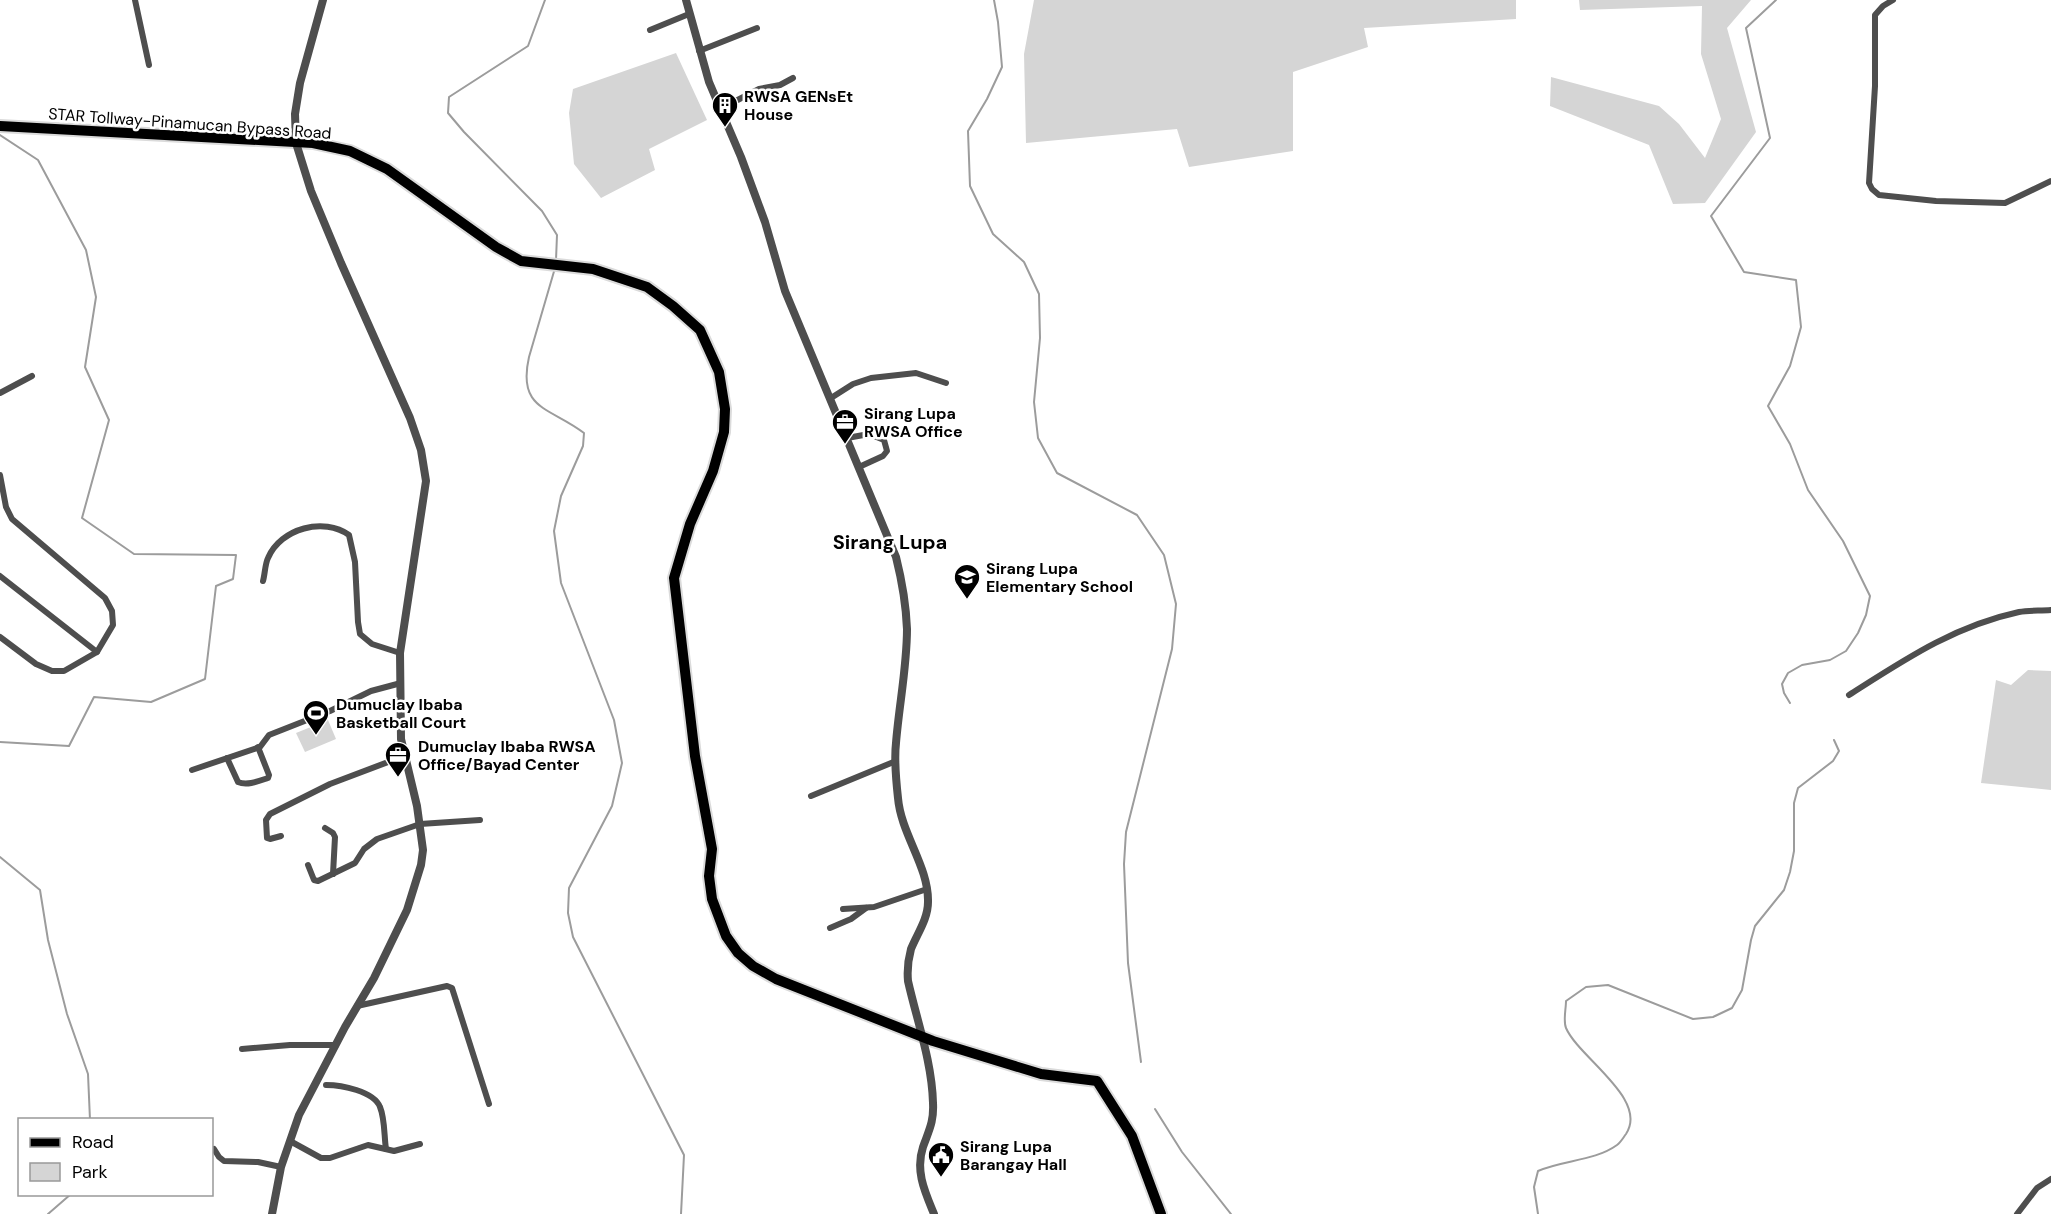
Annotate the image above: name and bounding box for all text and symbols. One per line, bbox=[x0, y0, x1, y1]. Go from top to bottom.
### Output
place label: RWSA GENsEt House bbox=[744, 86, 853, 125]
building icon: RWSA GENsEt House bbox=[710, 90, 740, 128]
street label: STAR Tollway-Pinamucan Bypass Road bbox=[48, 103, 332, 144]
place label: Sirang Lupa RWSA Office bbox=[864, 403, 963, 442]
office icon: Sirang Lupa RWSA Office bbox=[830, 407, 860, 445]
district label: Sirang Lupa bbox=[833, 529, 947, 555]
place label: Sirang Lupa Elementary School bbox=[986, 558, 1133, 597]
school or university icon: Sirang Lupa Elementary School bbox=[952, 562, 982, 600]
place label: Dumuclay Ibaba Basketball Court bbox=[336, 694, 466, 733]
sports icon: Dumuclay Ibaba Basketball Court bbox=[301, 698, 331, 736]
place label: Dumuclay Ibaba RWSA Office/Bayad Center bbox=[418, 736, 596, 775]
office icon: Dumuclay Ibaba RWSA Office/Bayad Center bbox=[383, 740, 413, 778]
legend bbox=[18, 1118, 213, 1196]
text: Road bbox=[72, 1130, 114, 1154]
place label: Sirang Lupa Barangay Hall bbox=[960, 1136, 1067, 1175]
public building icon: Sirang Lupa Barangay Hall bbox=[926, 1140, 956, 1178]
text: Park bbox=[72, 1160, 108, 1184]

